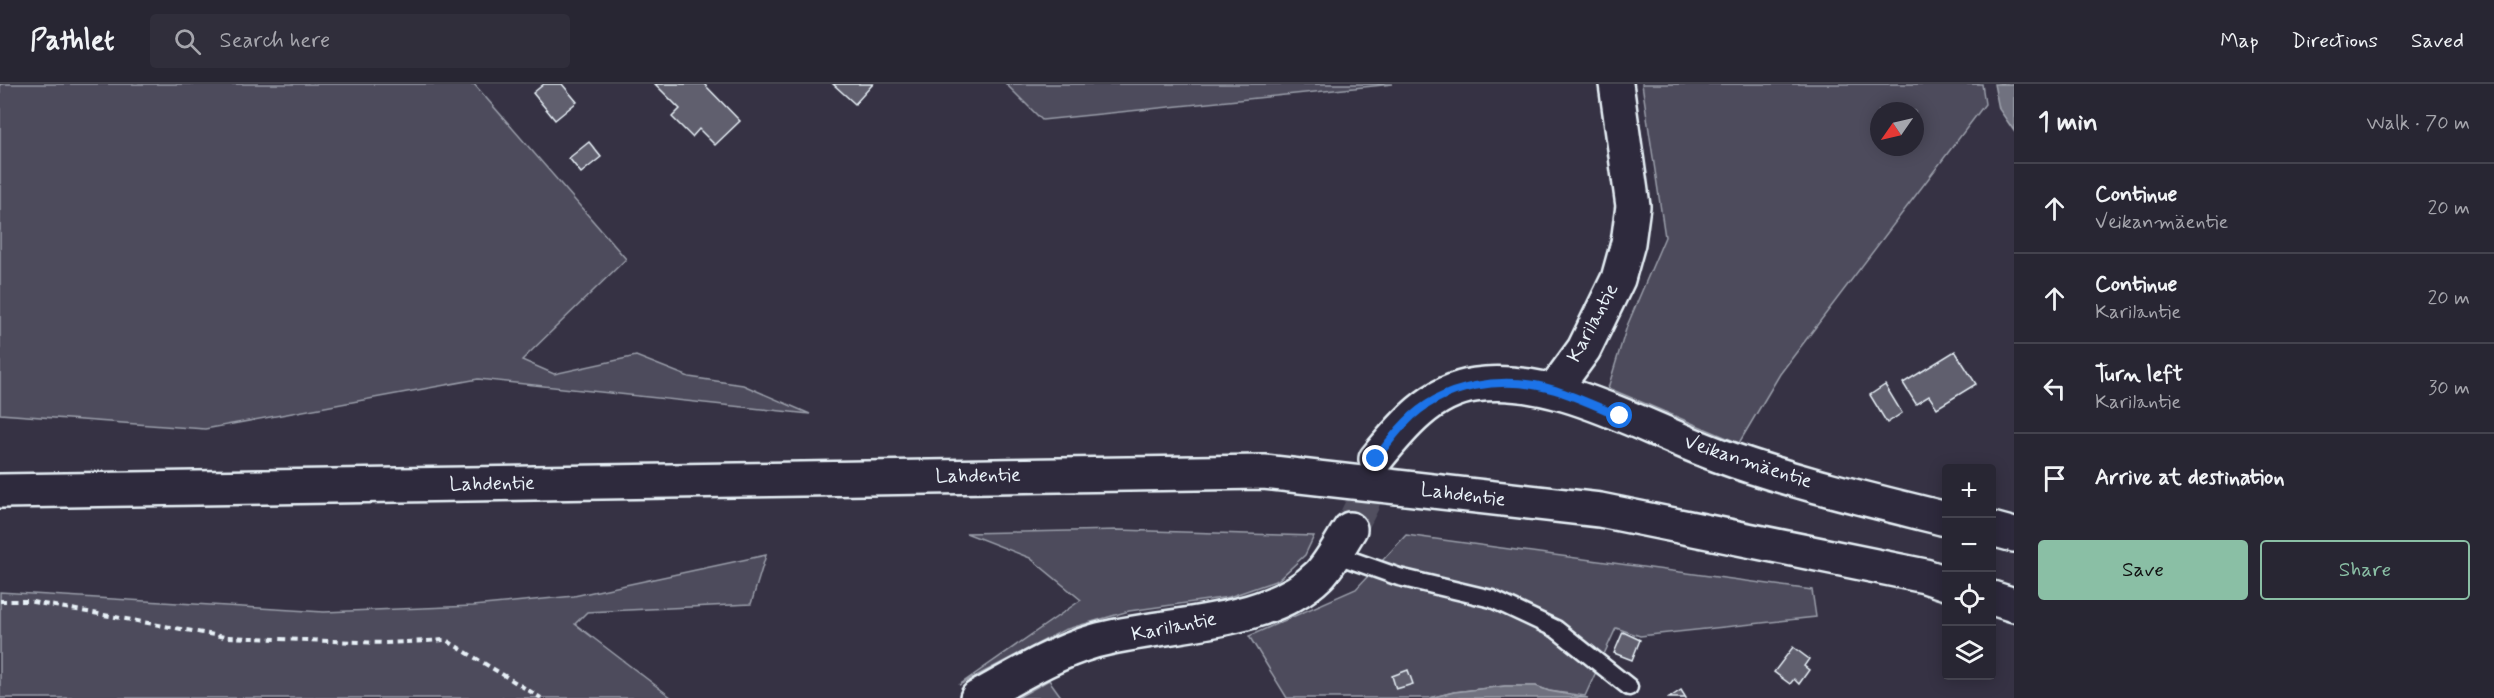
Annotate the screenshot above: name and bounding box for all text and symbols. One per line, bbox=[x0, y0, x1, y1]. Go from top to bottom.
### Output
search box bbox=[150, 14, 570, 68]
text: Pathlet bbox=[30, 23, 114, 60]
icon: search bbox=[171, 25, 204, 58]
text: Search here bbox=[219, 27, 330, 55]
text: Map bbox=[2220, 27, 2259, 55]
text: Directions bbox=[2292, 27, 2378, 55]
text: Saved bbox=[2411, 27, 2464, 55]
north arrow bbox=[1870, 102, 1924, 156]
text: 1 min bbox=[2038, 106, 2098, 140]
text: Walk · 70 m bbox=[2367, 110, 2470, 137]
text: Continue bbox=[2095, 181, 2177, 209]
icon: ahead bbox=[2038, 192, 2071, 225]
text: 20 m bbox=[2427, 195, 2470, 222]
text: Veikanmäentie bbox=[2095, 209, 2228, 236]
text: Continue bbox=[2095, 271, 2177, 299]
street label: Karilantie bbox=[1561, 279, 1625, 367]
icon: ahead bbox=[2038, 282, 2071, 315]
text: 20 m bbox=[2427, 285, 2470, 312]
text: Karilantie bbox=[2095, 299, 2181, 326]
text: Turn left bbox=[2095, 361, 2183, 389]
icon: left bbox=[2038, 372, 2071, 405]
text: 30 m bbox=[2428, 375, 2470, 402]
text: Karilantie bbox=[2095, 389, 2181, 416]
route start bbox=[1606, 402, 1632, 428]
street label: Veikanmäentie bbox=[1680, 429, 1816, 495]
route end bbox=[1362, 445, 1388, 471]
street label: Lahdentie bbox=[935, 462, 1021, 490]
icon: arrive bbox=[2038, 462, 2071, 495]
map controls bbox=[1942, 464, 1996, 680]
button: + bbox=[1942, 464, 1996, 518]
text: Arrive at destination bbox=[2095, 464, 2285, 492]
street label: Lahdentie bbox=[449, 470, 535, 498]
street label: Lahdentie bbox=[1419, 476, 1507, 514]
button: − bbox=[1942, 518, 1996, 572]
button: Save bbox=[2038, 540, 2248, 600]
button: Share bbox=[2260, 540, 2470, 600]
button: locate bbox=[1942, 572, 1996, 626]
street label: Karilantie bbox=[1129, 606, 1219, 648]
button: layers bbox=[1942, 626, 1996, 680]

